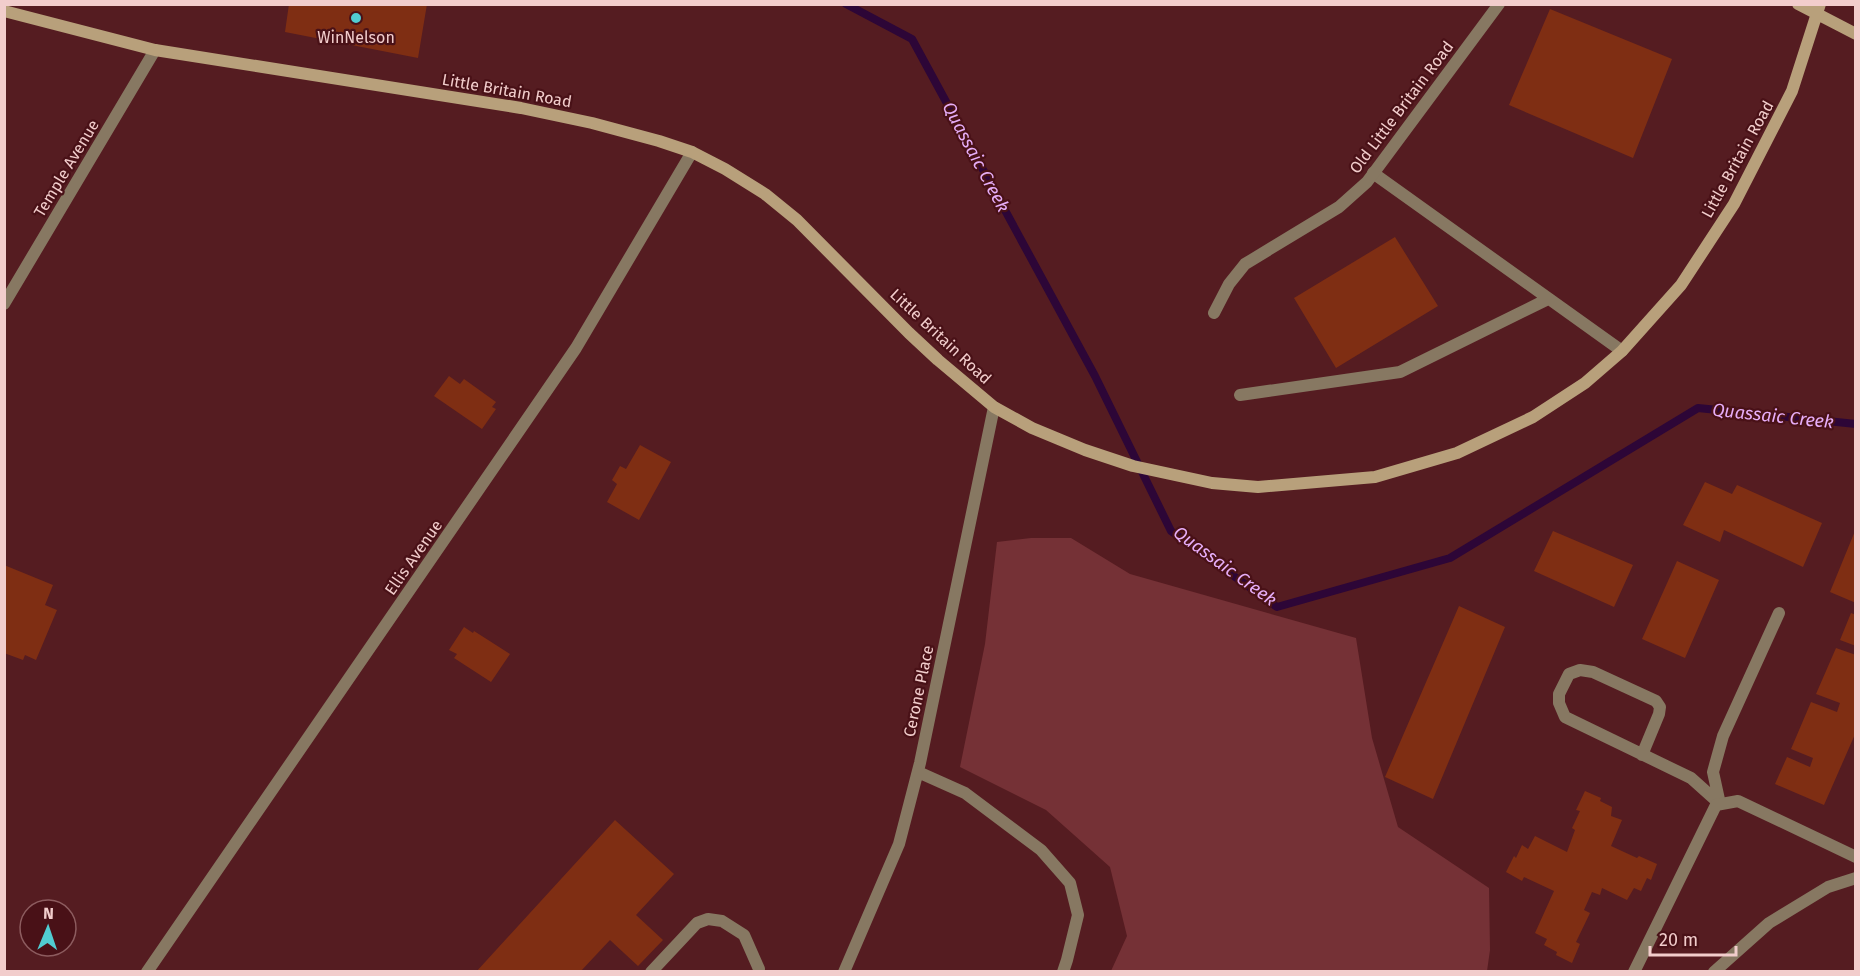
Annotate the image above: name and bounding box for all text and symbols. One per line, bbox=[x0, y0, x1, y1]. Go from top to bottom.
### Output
marker: WinNelson bbox=[349, 11, 363, 25]
place label: WinNelson bbox=[317, 28, 395, 47]
street label: Old Little Britain Road bbox=[1345, 37, 1457, 177]
street label: Little Britain Road bbox=[441, 70, 573, 111]
street label: Little Britain Road bbox=[1697, 97, 1778, 221]
water label: Quassaic Creek bbox=[938, 98, 1014, 216]
street label: Temple Avenue bbox=[30, 116, 103, 220]
street label: Little Britain Road bbox=[886, 285, 995, 388]
water label: Quassaic Creek bbox=[1711, 399, 1835, 433]
street label: Ellis Avenue bbox=[381, 516, 446, 598]
water label: Quassaic Creek bbox=[1169, 521, 1281, 611]
street label: Cerone Place bbox=[900, 644, 937, 739]
north arrow bbox=[18, 898, 78, 958]
text: N bbox=[43, 904, 54, 923]
scale bar bbox=[1650, 919, 1736, 957]
text: 20 m bbox=[1659, 929, 1698, 951]

